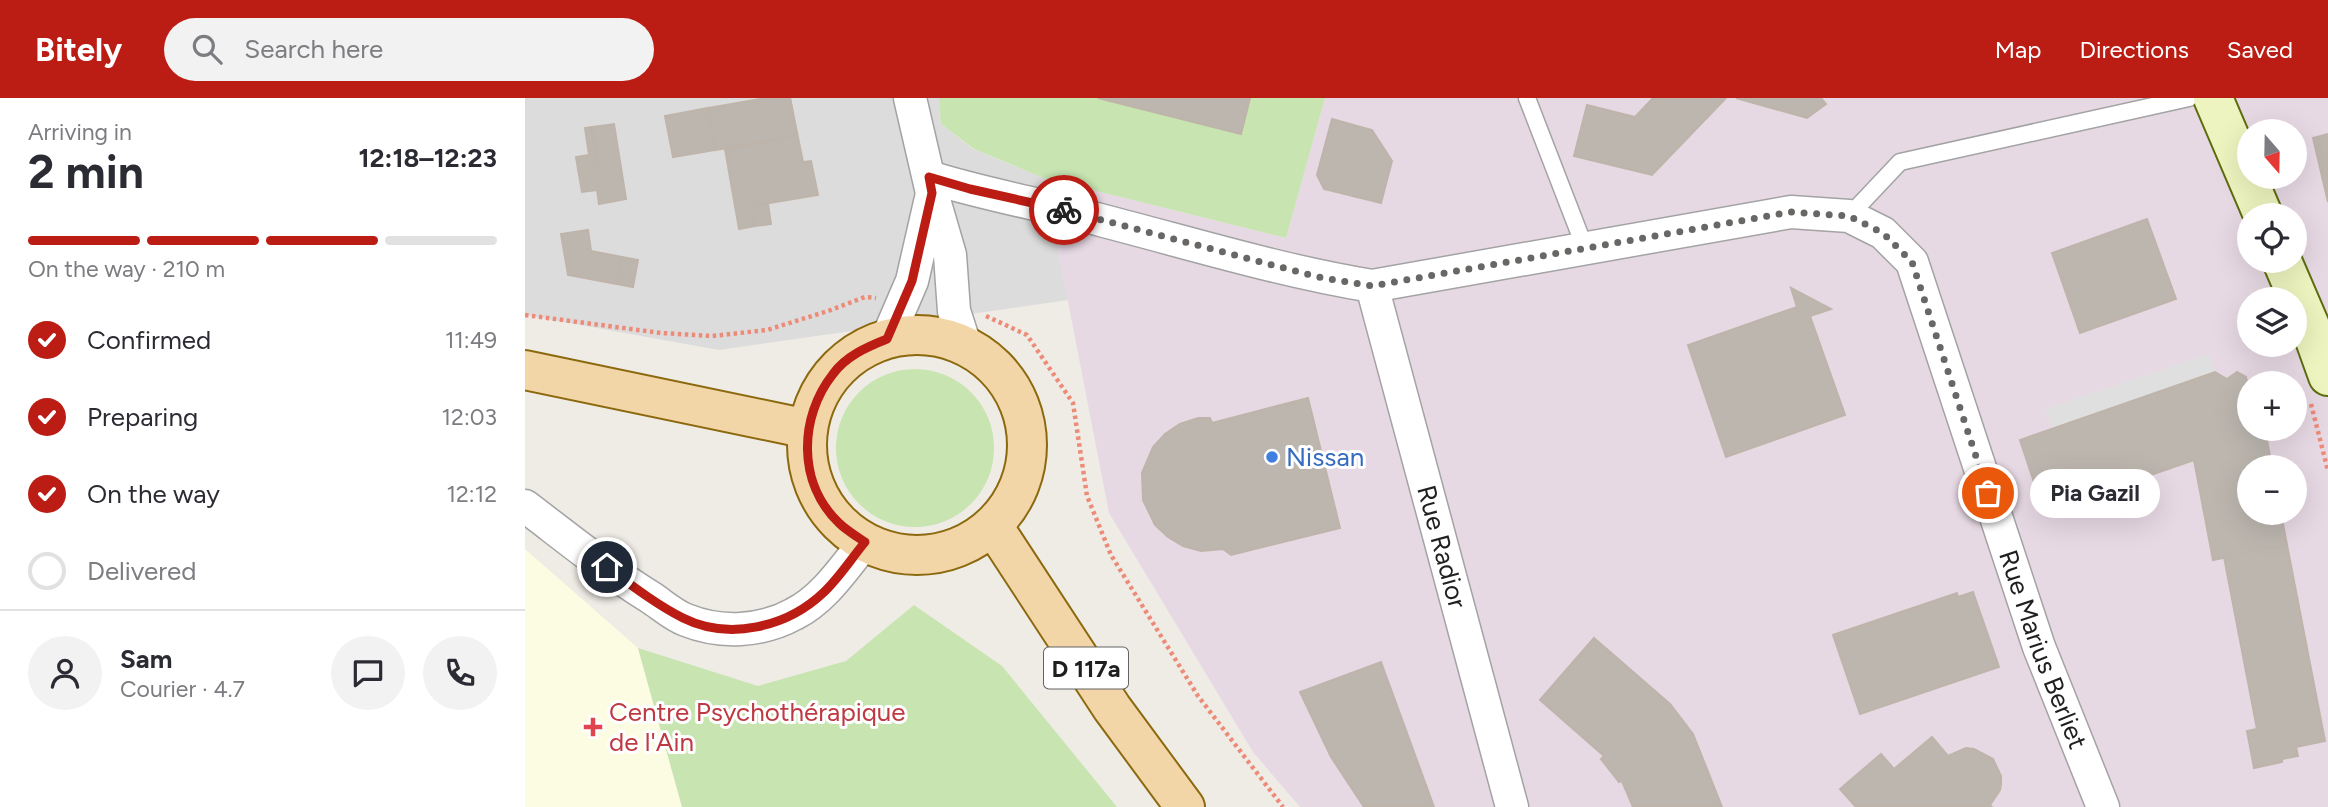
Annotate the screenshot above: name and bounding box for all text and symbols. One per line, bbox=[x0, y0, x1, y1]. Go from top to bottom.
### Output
search box bbox=[164, 18, 654, 81]
text: Bitely bbox=[35, 30, 122, 69]
icon: search bbox=[188, 30, 226, 68]
text: Search here bbox=[244, 33, 383, 65]
text: Map bbox=[1995, 35, 2041, 64]
text: Directions bbox=[2079, 35, 2189, 64]
text: Saved bbox=[2227, 35, 2293, 64]
text: Arriving in bbox=[28, 118, 132, 146]
north arrow bbox=[2237, 119, 2307, 189]
map controls bbox=[2237, 119, 2307, 525]
text: 12:18–12:23 bbox=[359, 142, 497, 174]
text: 2 min bbox=[28, 144, 144, 200]
courier bbox=[1029, 175, 1099, 245]
icon: bike bbox=[1045, 191, 1083, 229]
button: locate bbox=[2237, 203, 2307, 273]
text: On the way · 210 m bbox=[28, 255, 225, 283]
button: layers bbox=[2237, 287, 2307, 357]
icon: check bbox=[28, 321, 66, 359]
text: Confirmed bbox=[87, 324, 211, 356]
text: 11:49 bbox=[445, 326, 497, 354]
button: + bbox=[2237, 371, 2307, 441]
icon: check bbox=[28, 398, 66, 436]
text: Preparing bbox=[87, 401, 198, 433]
text: 12:03 bbox=[442, 403, 497, 431]
place label: Nissan bbox=[1286, 441, 1364, 473]
marker: Nissan bbox=[1264, 449, 1280, 465]
button: − bbox=[2237, 455, 2307, 525]
pin bbox=[1958, 463, 2018, 523]
callout: Pia Gazil bbox=[2030, 468, 2159, 518]
icon: bag bbox=[1969, 474, 2007, 512]
icon: check bbox=[28, 475, 66, 513]
text: On the way bbox=[87, 478, 220, 510]
text: Pia Gazil bbox=[2050, 479, 2140, 507]
text: 12:12 bbox=[446, 480, 497, 508]
street label: Rue Radior bbox=[1410, 482, 1474, 612]
pin bbox=[577, 537, 637, 597]
street label: Rue Marius Berliet bbox=[1992, 546, 2094, 754]
icon: home bbox=[588, 548, 626, 586]
text: Delivered bbox=[87, 555, 196, 587]
button: person bbox=[28, 636, 102, 710]
button: chat bbox=[331, 636, 405, 710]
button: phone bbox=[423, 636, 497, 710]
text: Sam bbox=[120, 643, 172, 675]
road number: D 117a bbox=[1044, 648, 1128, 688]
text: Courier · 4.7 bbox=[120, 675, 245, 703]
place label: Centre Psychothérapique de l'Ain bbox=[609, 696, 906, 758]
marker: Centre Psychothérapique de l'Ain bbox=[583, 717, 603, 737]

